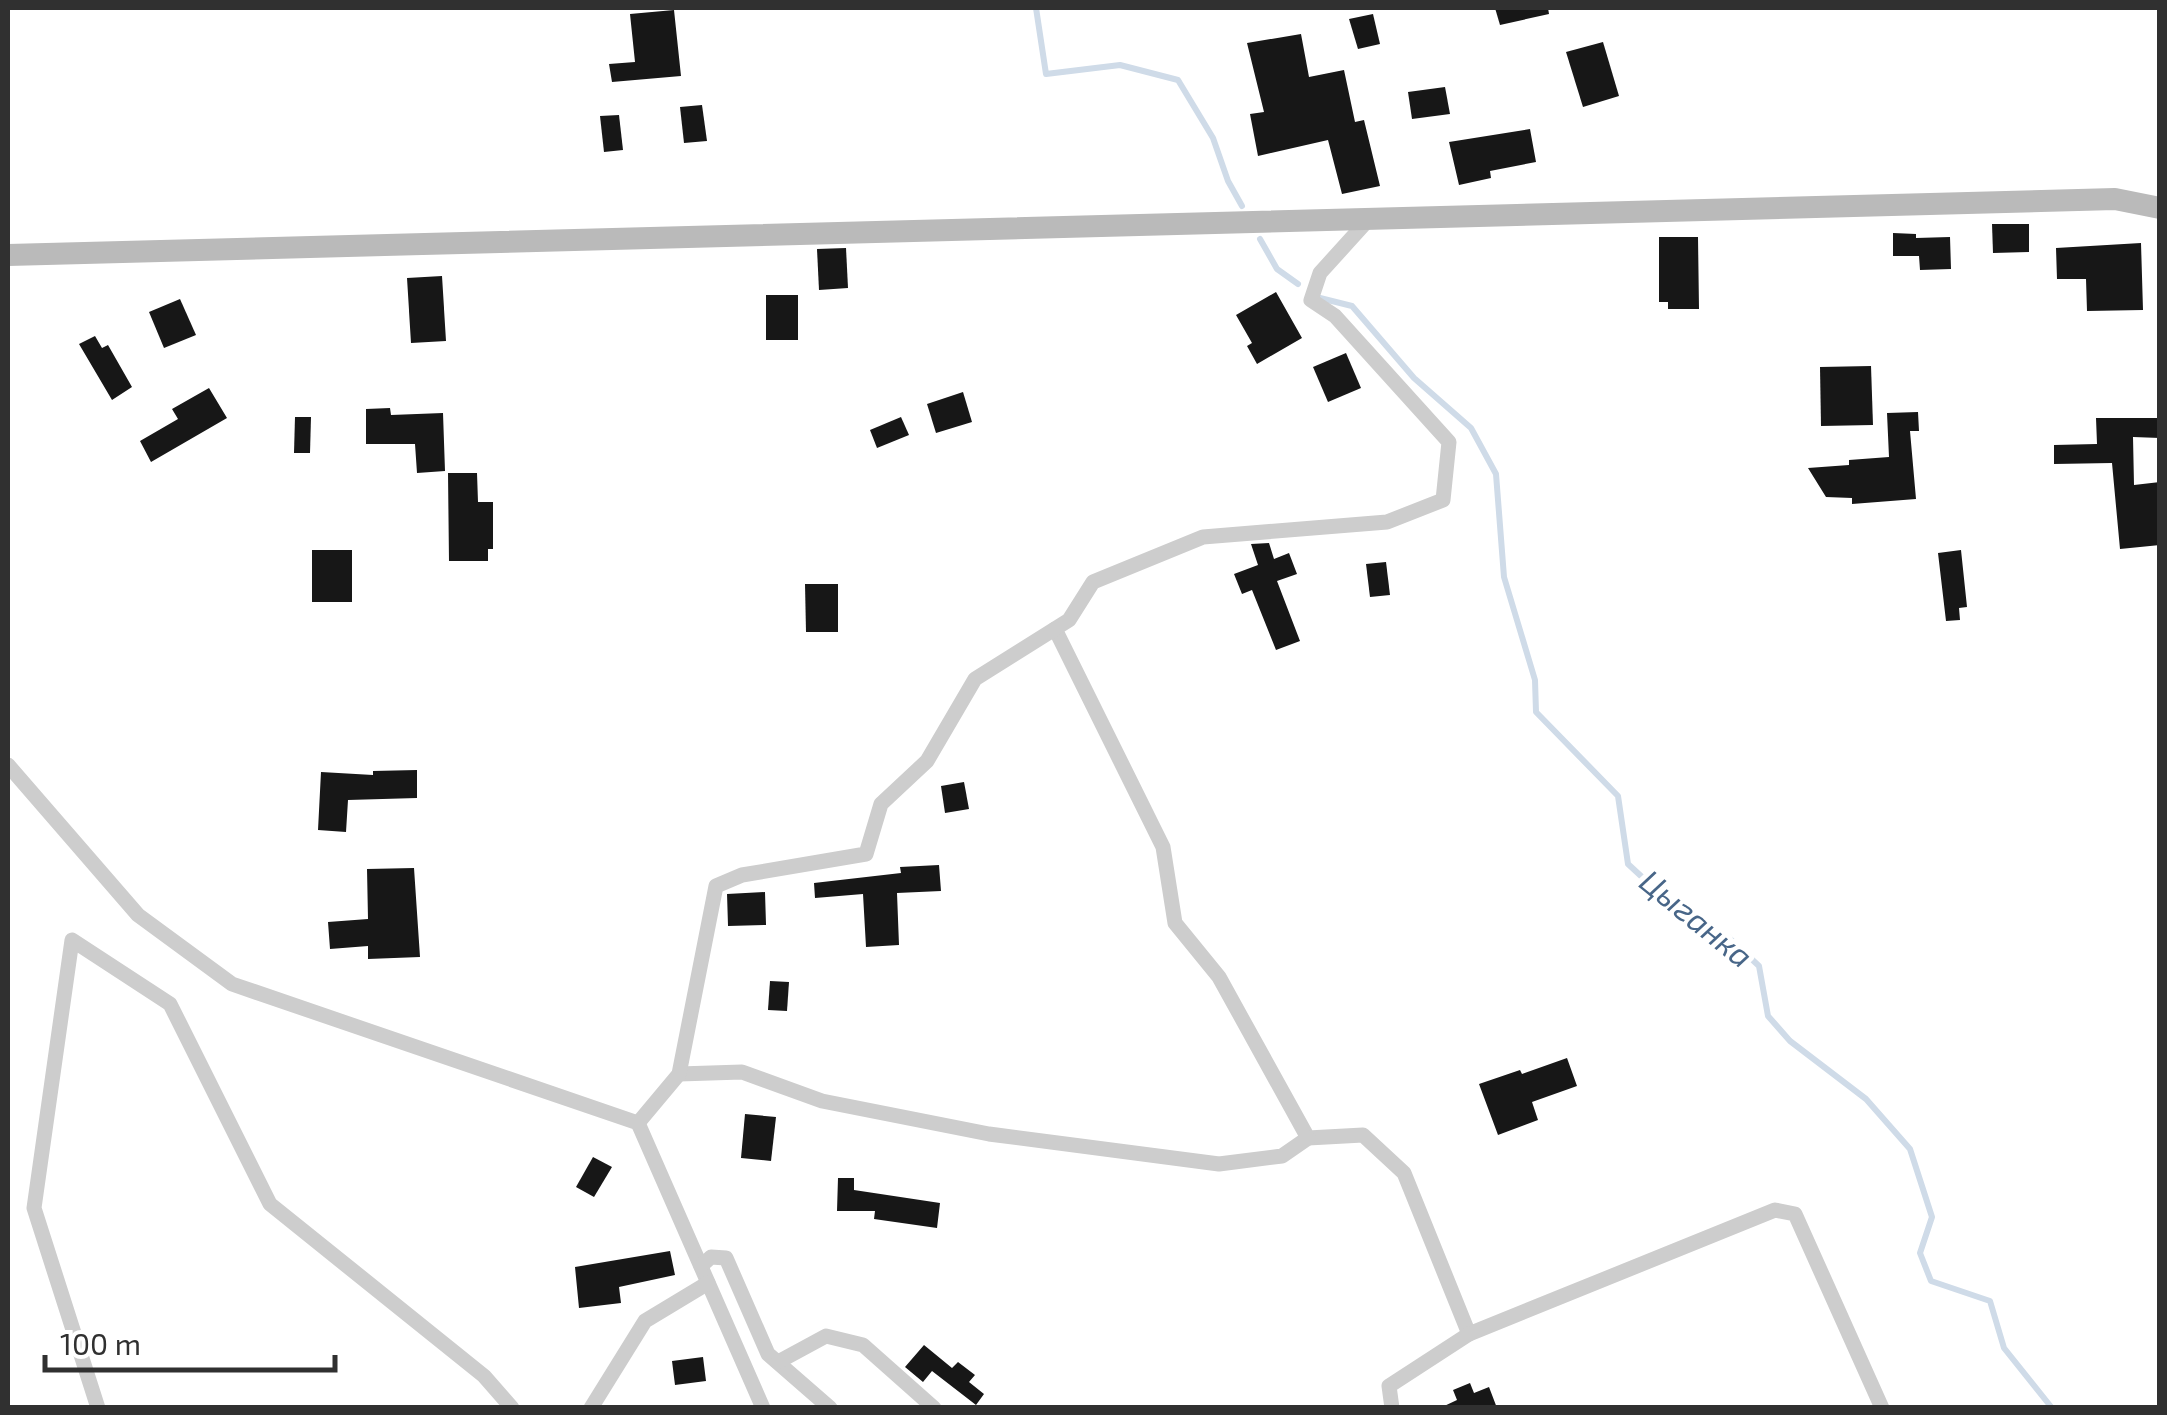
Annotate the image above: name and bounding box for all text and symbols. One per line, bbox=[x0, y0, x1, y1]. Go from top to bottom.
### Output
water label: Цыганка bbox=[1633, 861, 1761, 974]
scale bar bbox=[45, 1310, 335, 1372]
text: 100 m bbox=[60, 1325, 141, 1361]

